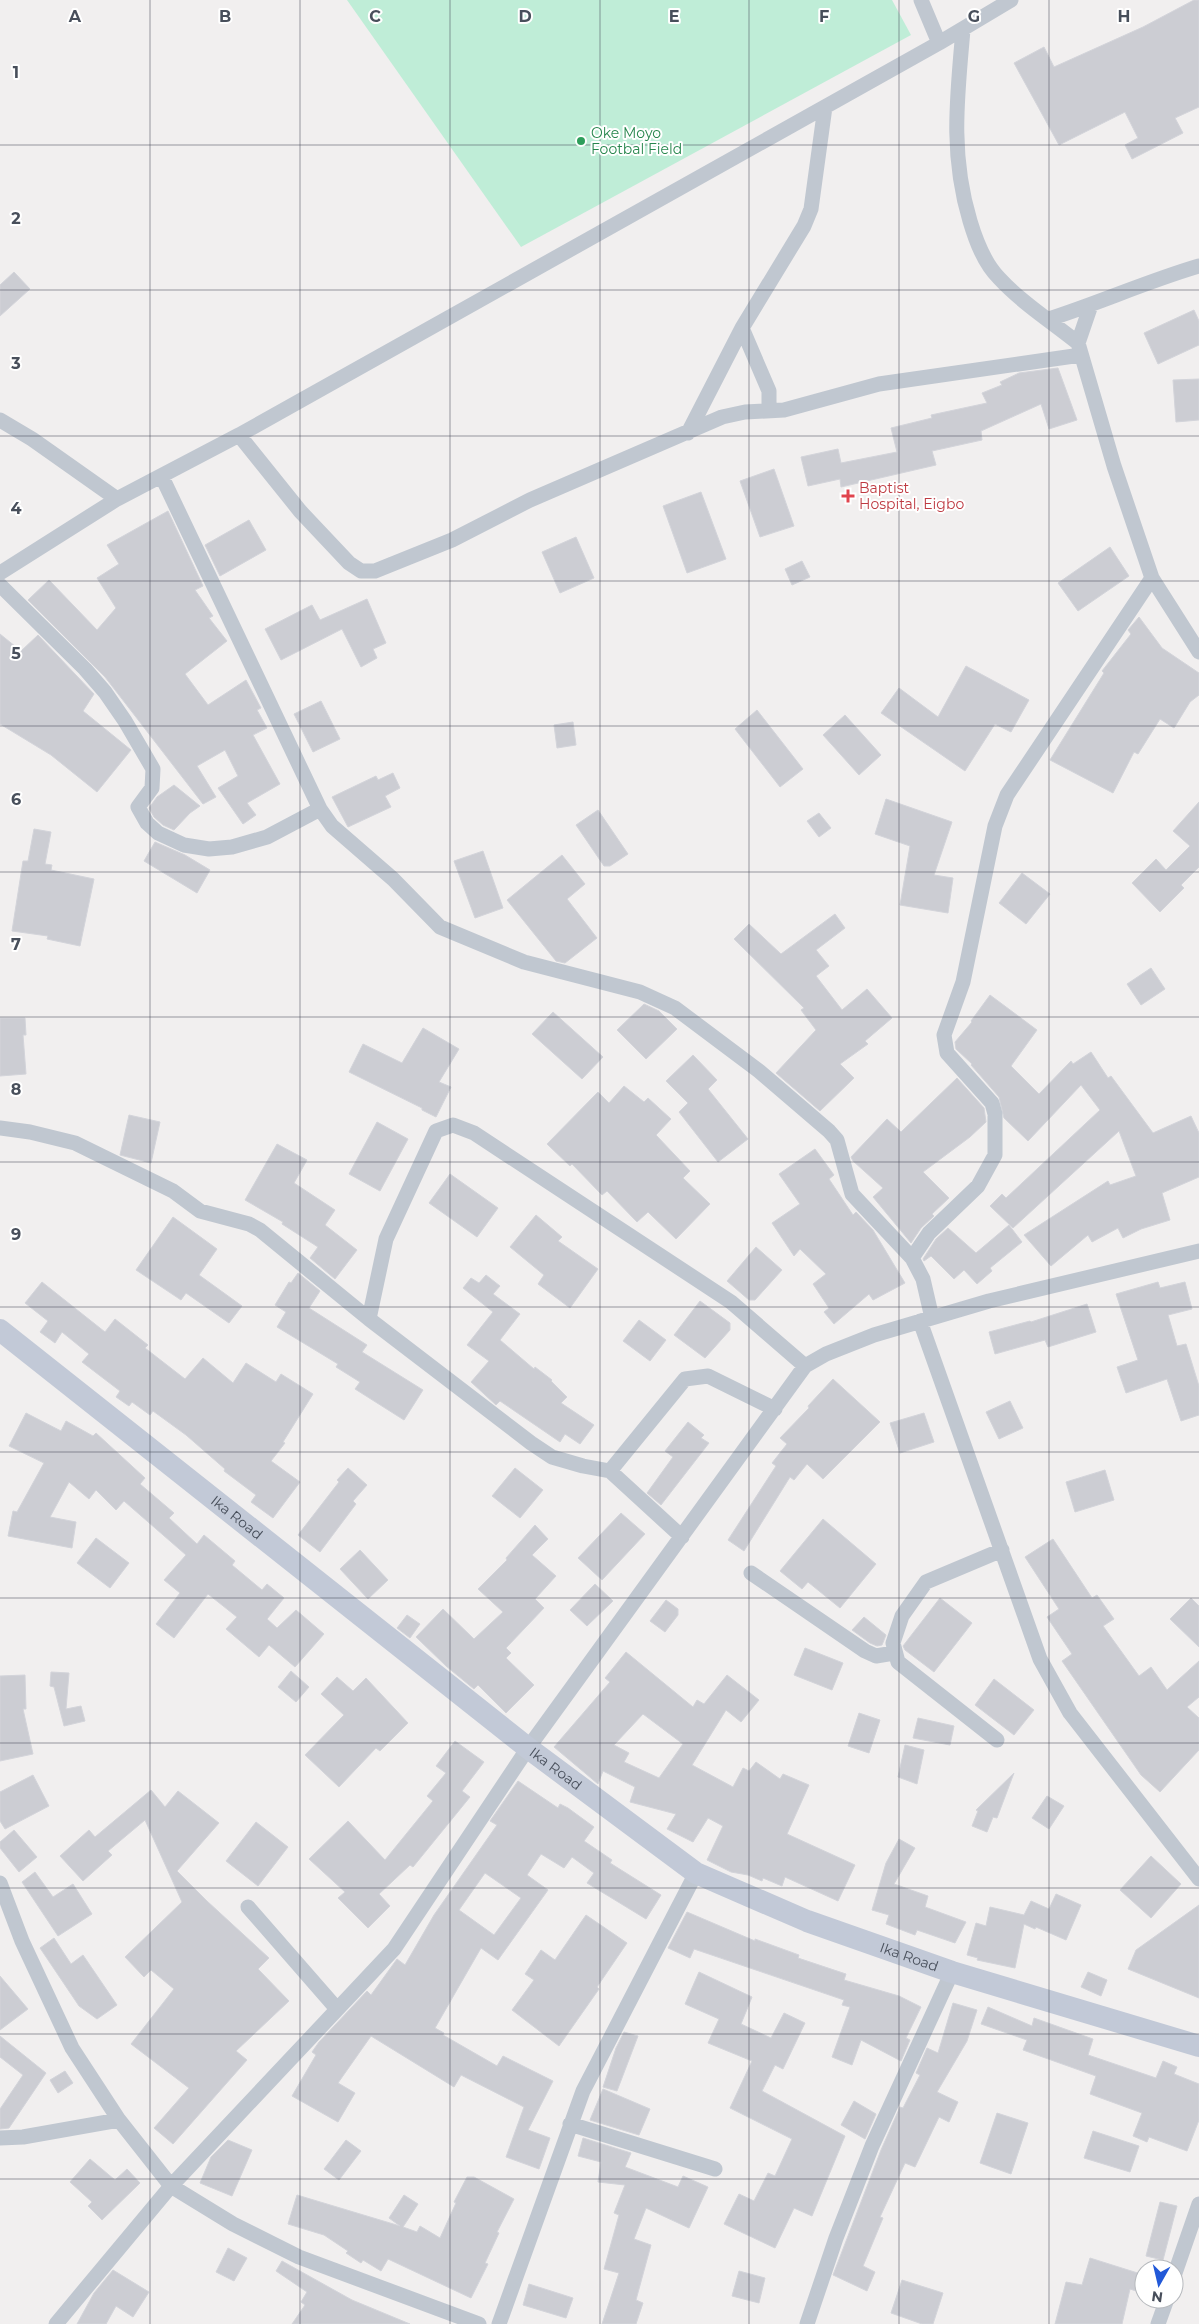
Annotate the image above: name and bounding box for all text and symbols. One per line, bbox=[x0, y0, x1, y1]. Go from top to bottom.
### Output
text: A bbox=[68, 7, 82, 26]
text: B bbox=[219, 7, 231, 26]
text: C bbox=[369, 7, 381, 26]
text: D bbox=[518, 7, 532, 26]
text: E bbox=[669, 7, 679, 26]
text: F bbox=[819, 7, 829, 26]
text: G bbox=[968, 7, 980, 26]
text: H bbox=[1118, 7, 1130, 26]
text: 1 bbox=[13, 63, 19, 82]
place label: Oke Moyo Footbal Field bbox=[591, 124, 682, 158]
marker: Oke Moyo Footbal Field bbox=[575, 135, 587, 147]
text: 2 bbox=[11, 209, 21, 228]
text: 3 bbox=[10, 354, 21, 373]
place label: Baptist Hospital, Eigbo bbox=[859, 479, 964, 513]
marker: Baptist Hospital, Eigbo bbox=[841, 489, 855, 503]
text: 4 bbox=[10, 499, 22, 518]
text: 5 bbox=[11, 644, 21, 663]
text: 6 bbox=[11, 790, 21, 809]
text: 7 bbox=[11, 935, 21, 954]
text: 8 bbox=[11, 1080, 21, 1099]
text: 9 bbox=[11, 1225, 21, 1244]
street label: Ika Road bbox=[207, 1491, 266, 1543]
street label: Ika Road bbox=[526, 1743, 586, 1794]
street label: Ika Road bbox=[877, 1938, 941, 1976]
north arrow bbox=[1134, 2259, 1184, 2309]
text: N bbox=[1150, 2287, 1164, 2307]

